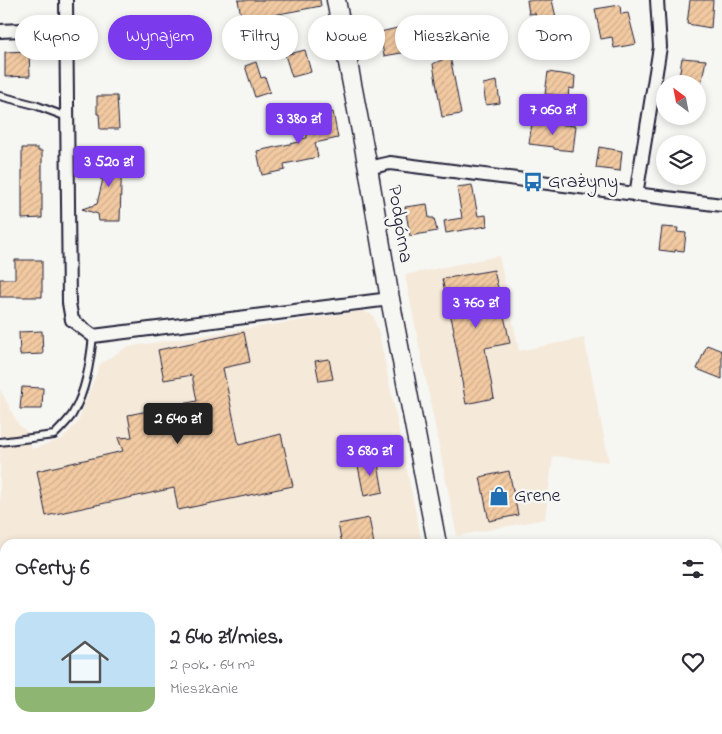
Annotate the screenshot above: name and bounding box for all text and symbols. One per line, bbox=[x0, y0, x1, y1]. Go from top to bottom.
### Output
chip: Kupno bbox=[15, 15, 98, 60]
chip: Wynajem bbox=[108, 15, 212, 60]
chip: Filtry bbox=[222, 15, 298, 60]
chip: Nowe bbox=[308, 15, 385, 60]
chip: Mieszkanie bbox=[395, 15, 508, 60]
chip: Dom bbox=[518, 15, 590, 60]
north arrow bbox=[656, 75, 706, 125]
map controls bbox=[656, 75, 706, 185]
pin: 7 060 zł bbox=[501, 94, 605, 136]
text: 7 060 zł bbox=[530, 98, 576, 122]
pin: 3 380 zł bbox=[247, 102, 351, 145]
text: 3 380 zł bbox=[277, 107, 321, 131]
button: layers bbox=[656, 135, 706, 185]
pin: 3 520 zł bbox=[57, 146, 161, 188]
text: 3 520 zł bbox=[85, 150, 133, 174]
place label: Grażyny bbox=[548, 168, 618, 197]
bus stop icon: Grażyny bbox=[522, 171, 544, 193]
street label: Podgórna bbox=[378, 183, 419, 265]
pin: 3 760 zł bbox=[424, 286, 528, 329]
text: 3 760 zł bbox=[453, 291, 499, 315]
pin: 2 640 zł bbox=[126, 402, 230, 445]
text: 2 640 zł bbox=[155, 407, 201, 431]
pin: 3 680 zł bbox=[318, 434, 422, 477]
text: 3 680 zł bbox=[348, 439, 392, 463]
place label: Grene bbox=[514, 482, 561, 511]
shop icon: Grene bbox=[488, 485, 510, 507]
text: Oferty: 6 bbox=[15, 554, 89, 584]
icon: filters bbox=[679, 555, 707, 583]
text: 2 640 zł/mies. bbox=[170, 623, 282, 653]
icon: home bbox=[55, 632, 115, 692]
icon: heart bbox=[679, 648, 707, 676]
text: 2 pok. · 64 m² bbox=[170, 653, 255, 677]
text: Mieszkanie bbox=[170, 677, 238, 701]

